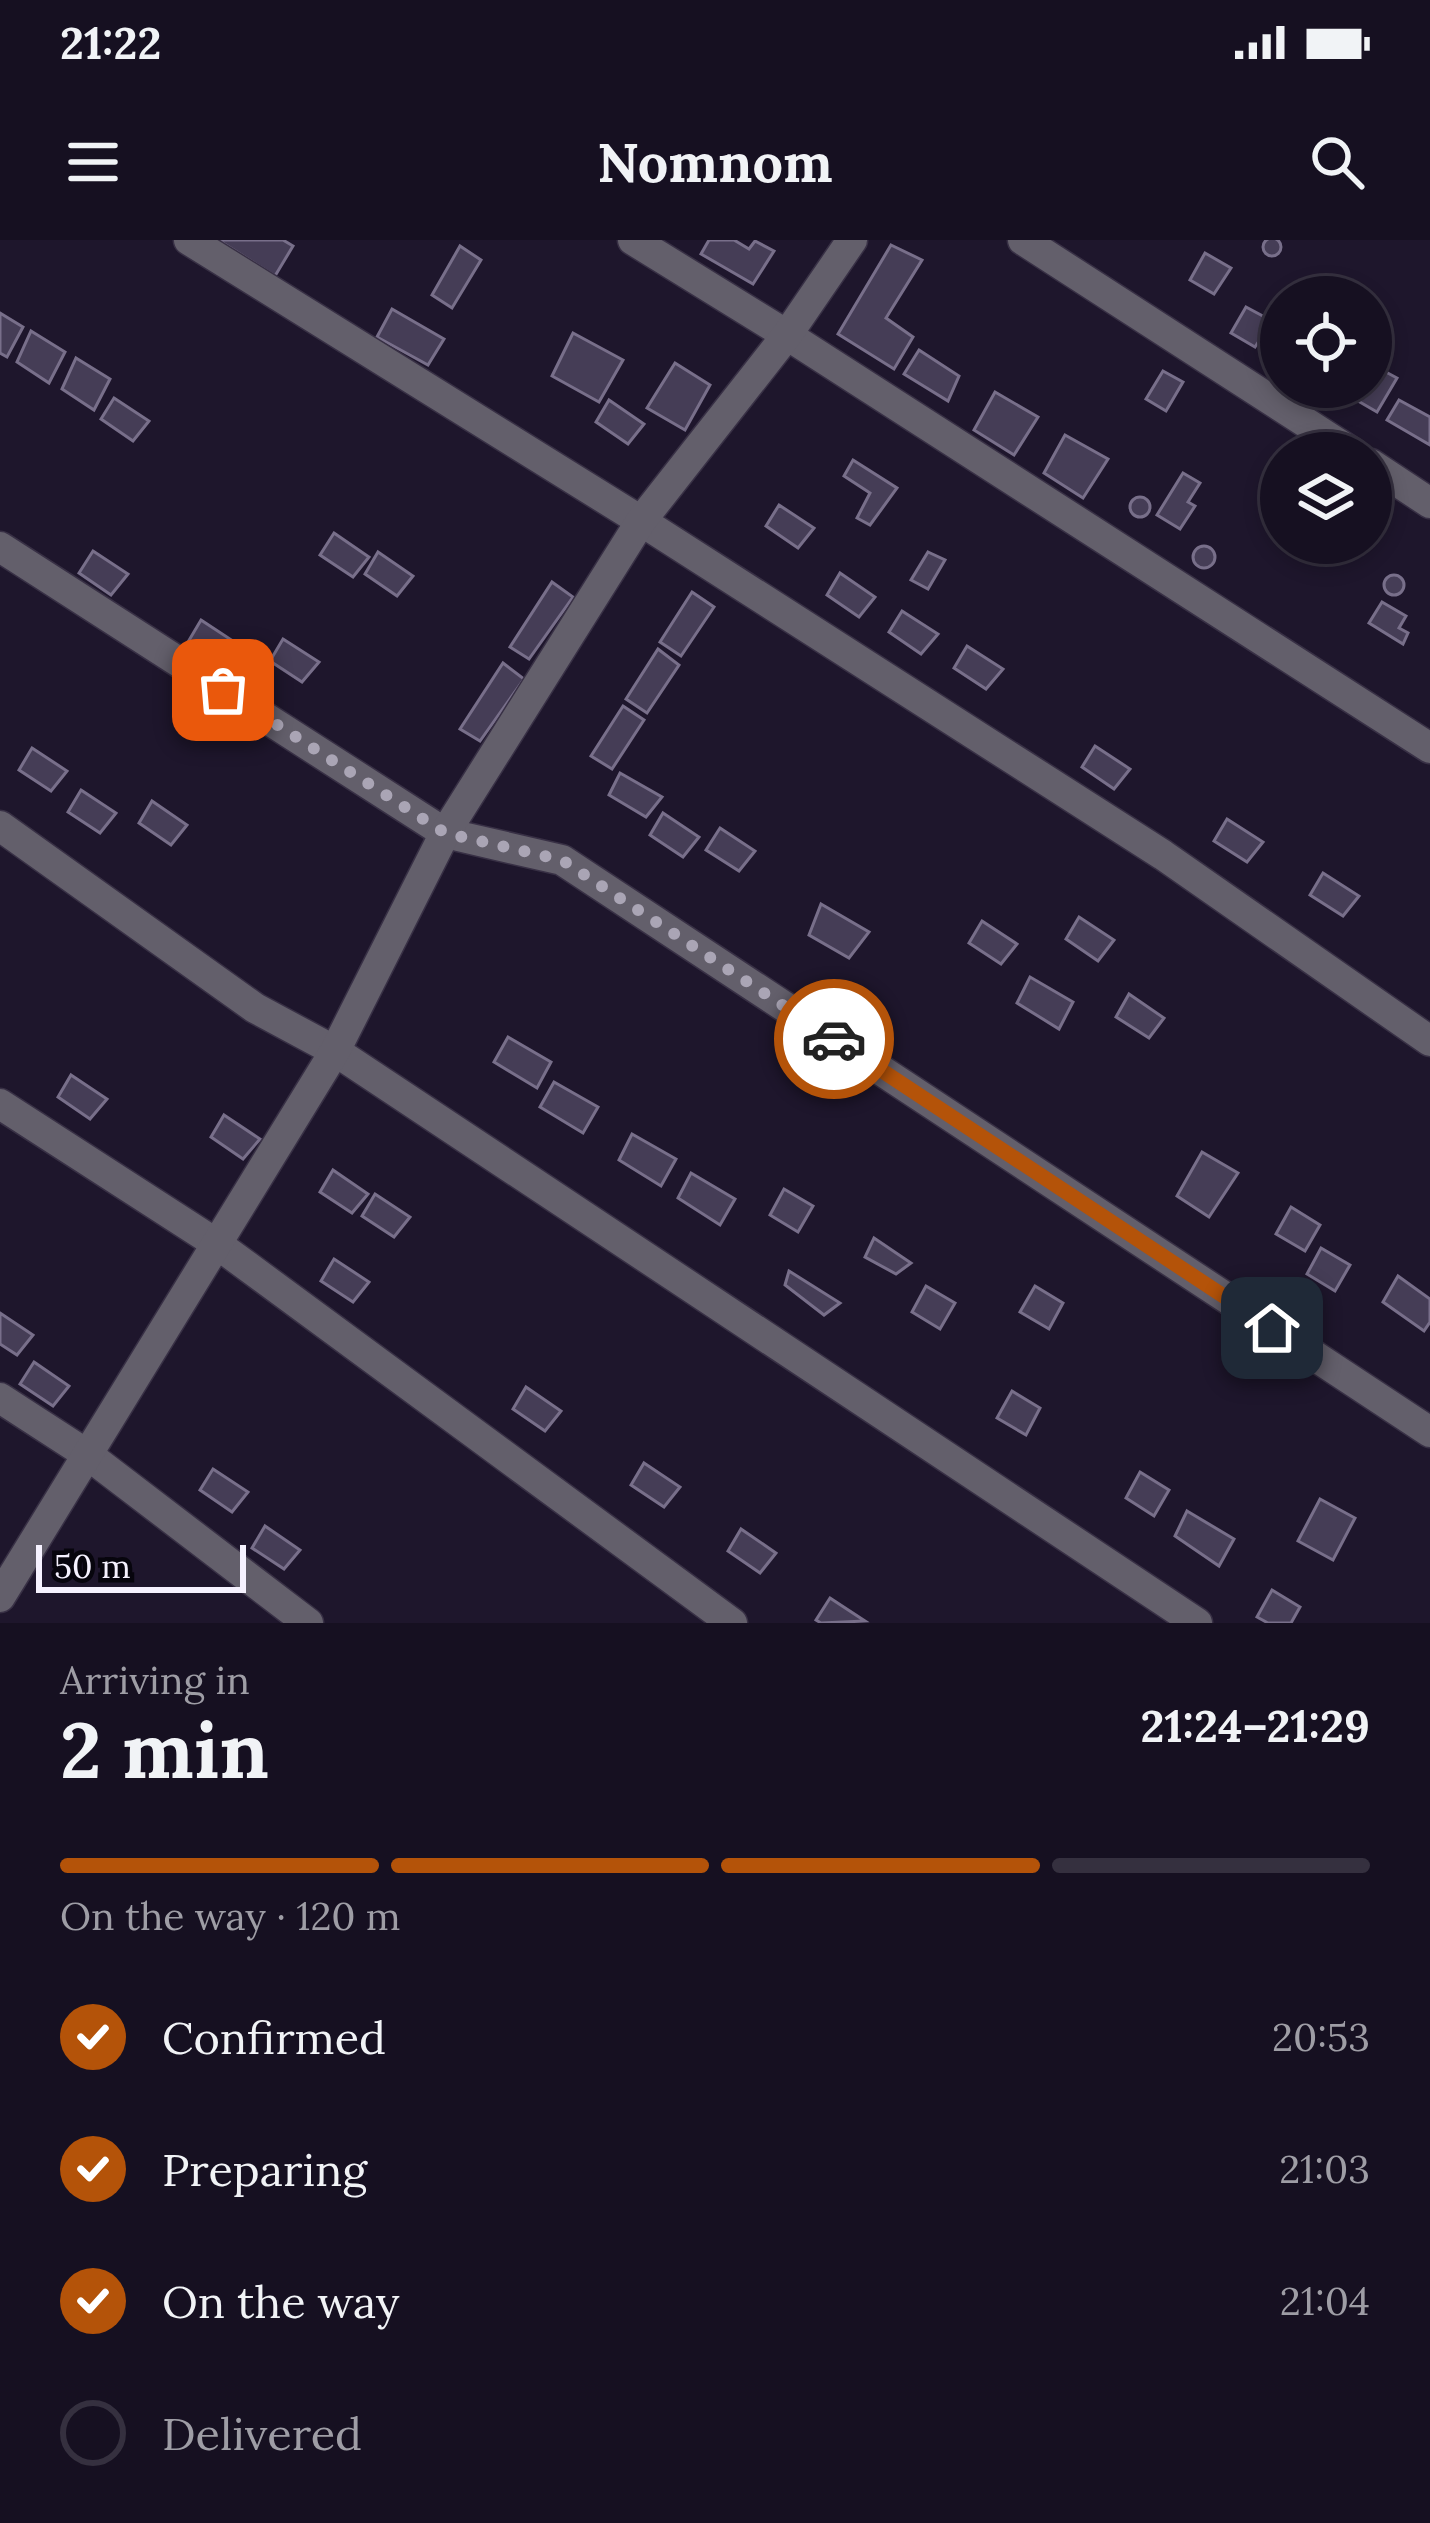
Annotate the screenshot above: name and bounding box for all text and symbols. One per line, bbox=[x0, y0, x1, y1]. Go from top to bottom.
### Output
text: 21:22 bbox=[60, 14, 161, 71]
text: Nomnom bbox=[597, 128, 833, 197]
icon: menu bbox=[60, 129, 126, 195]
icon: search bbox=[1304, 129, 1370, 195]
map controls bbox=[1260, 276, 1392, 564]
button: locate bbox=[1260, 276, 1392, 408]
button: layers bbox=[1260, 432, 1392, 564]
pin bbox=[172, 639, 274, 741]
icon: bag bbox=[190, 657, 256, 723]
courier bbox=[774, 979, 894, 1099]
icon: car bbox=[801, 1006, 867, 1072]
pin bbox=[1221, 1277, 1323, 1379]
icon: home bbox=[1239, 1295, 1305, 1361]
scale bar bbox=[36, 1539, 246, 1592]
text: 50 m bbox=[54, 1545, 131, 1587]
text: Arriving in bbox=[60, 1655, 250, 1705]
text: 21:24–21:29 bbox=[1140, 1697, 1370, 1754]
text: 2 min bbox=[60, 1700, 269, 1799]
text: On the way · 120 m bbox=[60, 1891, 401, 1941]
icon: check bbox=[60, 2004, 126, 2070]
text: Confirmed bbox=[162, 2009, 386, 2066]
text: 20:53 bbox=[1272, 2012, 1370, 2062]
icon: check bbox=[60, 2136, 126, 2202]
text: Preparing bbox=[162, 2141, 367, 2198]
text: 21:03 bbox=[1279, 2144, 1370, 2194]
icon: check bbox=[60, 2268, 126, 2334]
text: On the way bbox=[162, 2273, 400, 2330]
text: 21:04 bbox=[1280, 2276, 1370, 2326]
text: Delivered bbox=[162, 2405, 362, 2462]

